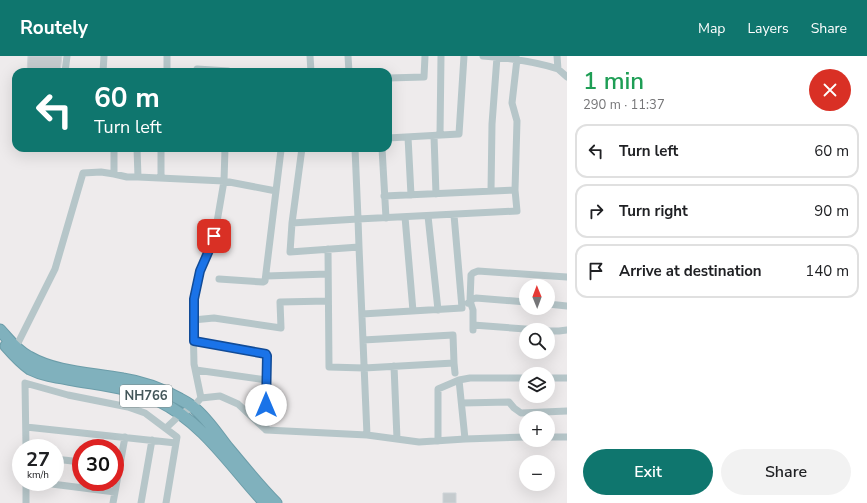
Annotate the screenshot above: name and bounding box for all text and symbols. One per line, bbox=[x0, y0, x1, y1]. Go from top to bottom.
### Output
text: Routely bbox=[20, 15, 88, 41]
text: Map bbox=[698, 19, 725, 38]
text: Layers bbox=[747, 19, 789, 38]
text: Share bbox=[811, 19, 847, 38]
text: 1 min bbox=[583, 65, 644, 97]
button: close bbox=[809, 69, 851, 111]
text: 60 m bbox=[94, 79, 160, 117]
icon: left bbox=[28, 84, 80, 136]
text: 290 m · 11:37 bbox=[583, 96, 665, 114]
text: Turn left bbox=[94, 115, 162, 139]
icon: left bbox=[585, 140, 607, 162]
text: Turn left bbox=[619, 141, 678, 161]
text: 60 m bbox=[814, 141, 849, 161]
icon: right bbox=[585, 200, 607, 222]
text: Turn right bbox=[619, 201, 688, 221]
text: 90 m bbox=[814, 201, 849, 221]
pin bbox=[197, 219, 231, 253]
icon: arrive bbox=[203, 225, 225, 247]
icon: arrive bbox=[585, 260, 607, 282]
text: Arrive at destination bbox=[619, 261, 762, 281]
text: 140 m bbox=[805, 261, 849, 281]
north arrow bbox=[519, 279, 555, 315]
map controls bbox=[519, 279, 555, 491]
button: search bbox=[519, 323, 555, 359]
button: layers bbox=[519, 367, 555, 403]
position arrow bbox=[245, 384, 287, 426]
road number: NH766 bbox=[120, 385, 172, 407]
button: + bbox=[519, 411, 555, 447]
speed limit sign: 30 bbox=[72, 439, 124, 491]
text: 27 bbox=[26, 446, 50, 473]
button: Exit bbox=[583, 449, 713, 495]
button: Share bbox=[721, 449, 851, 495]
button: − bbox=[519, 455, 555, 491]
text: km/h bbox=[27, 468, 49, 482]

